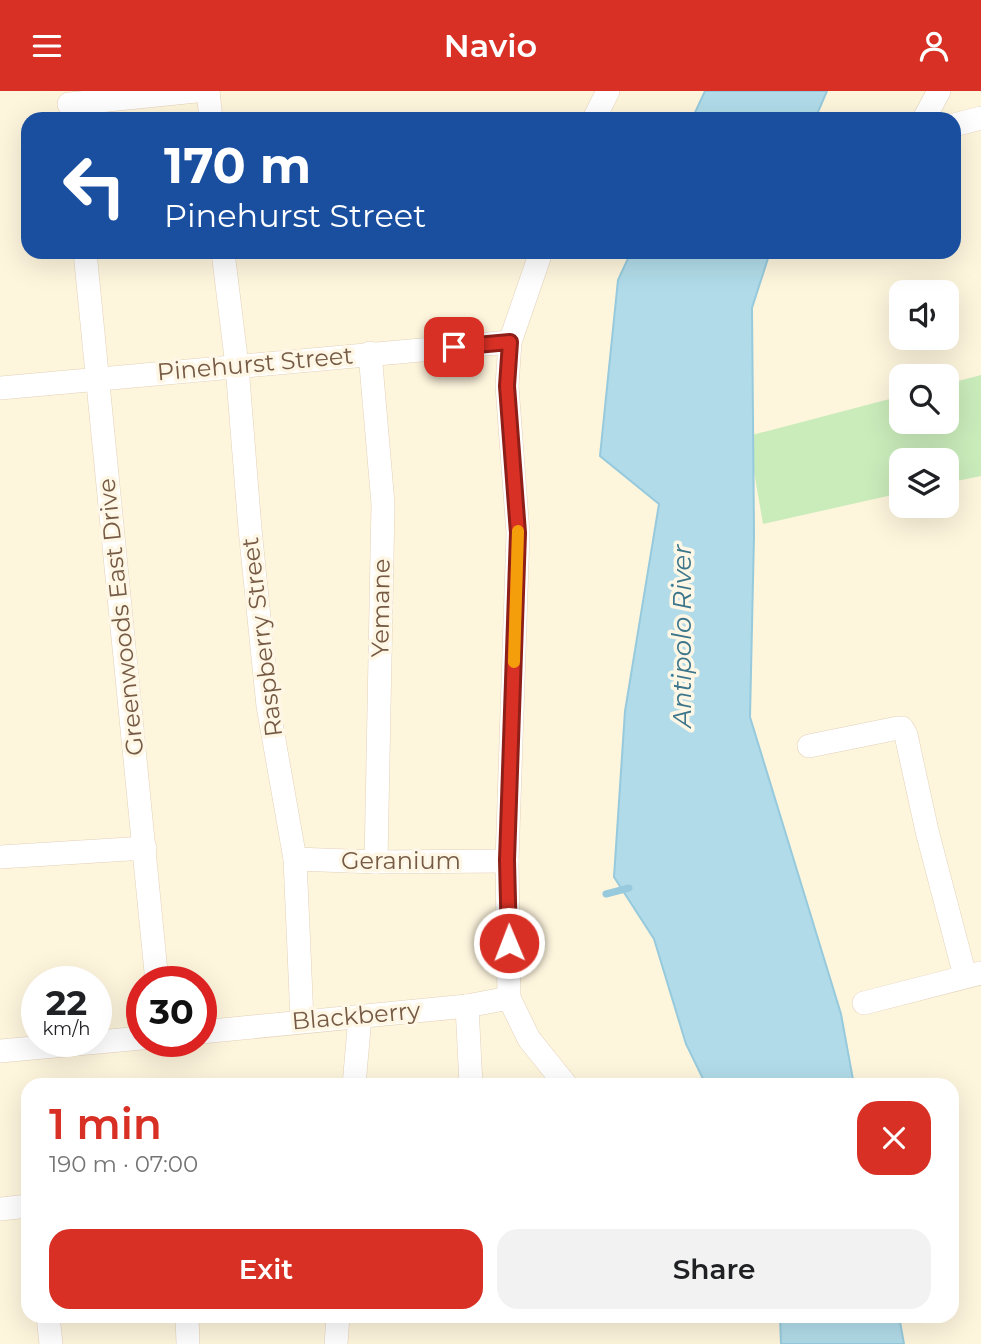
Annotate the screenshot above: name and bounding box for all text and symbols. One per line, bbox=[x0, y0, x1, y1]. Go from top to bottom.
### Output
text: Navio bbox=[444, 26, 537, 65]
icon: menu bbox=[28, 27, 66, 65]
icon: person bbox=[915, 27, 953, 65]
text: 170 m bbox=[164, 136, 311, 195]
icon: left bbox=[49, 140, 140, 231]
text: Pinehurst Street bbox=[164, 196, 426, 235]
map controls bbox=[889, 280, 959, 518]
button: sound bbox=[889, 280, 959, 350]
pin bbox=[424, 317, 484, 377]
icon: arrive bbox=[435, 328, 473, 366]
street label: Pinehurst Street bbox=[156, 340, 354, 387]
button: search bbox=[889, 364, 959, 434]
button: layers bbox=[889, 448, 959, 518]
street label: Greenwoods East Drive bbox=[92, 477, 149, 757]
street label: Raspberry Street bbox=[235, 535, 288, 739]
water label: Antipolo River bbox=[666, 544, 698, 730]
street label: Yemane bbox=[365, 558, 396, 658]
street label: Geranium bbox=[341, 846, 461, 875]
position arrow bbox=[472, 906, 546, 980]
speed limit sign: 30 bbox=[126, 966, 217, 1057]
text: 22 bbox=[46, 981, 87, 1024]
street label: Blackberry bbox=[290, 995, 422, 1036]
text: km/h bbox=[42, 1018, 91, 1040]
text: 1 min bbox=[49, 1098, 162, 1150]
button: close bbox=[857, 1101, 931, 1175]
text: 190 m · 07:00 bbox=[49, 1150, 198, 1178]
button: Exit bbox=[49, 1229, 483, 1309]
button: Share bbox=[497, 1229, 931, 1309]

